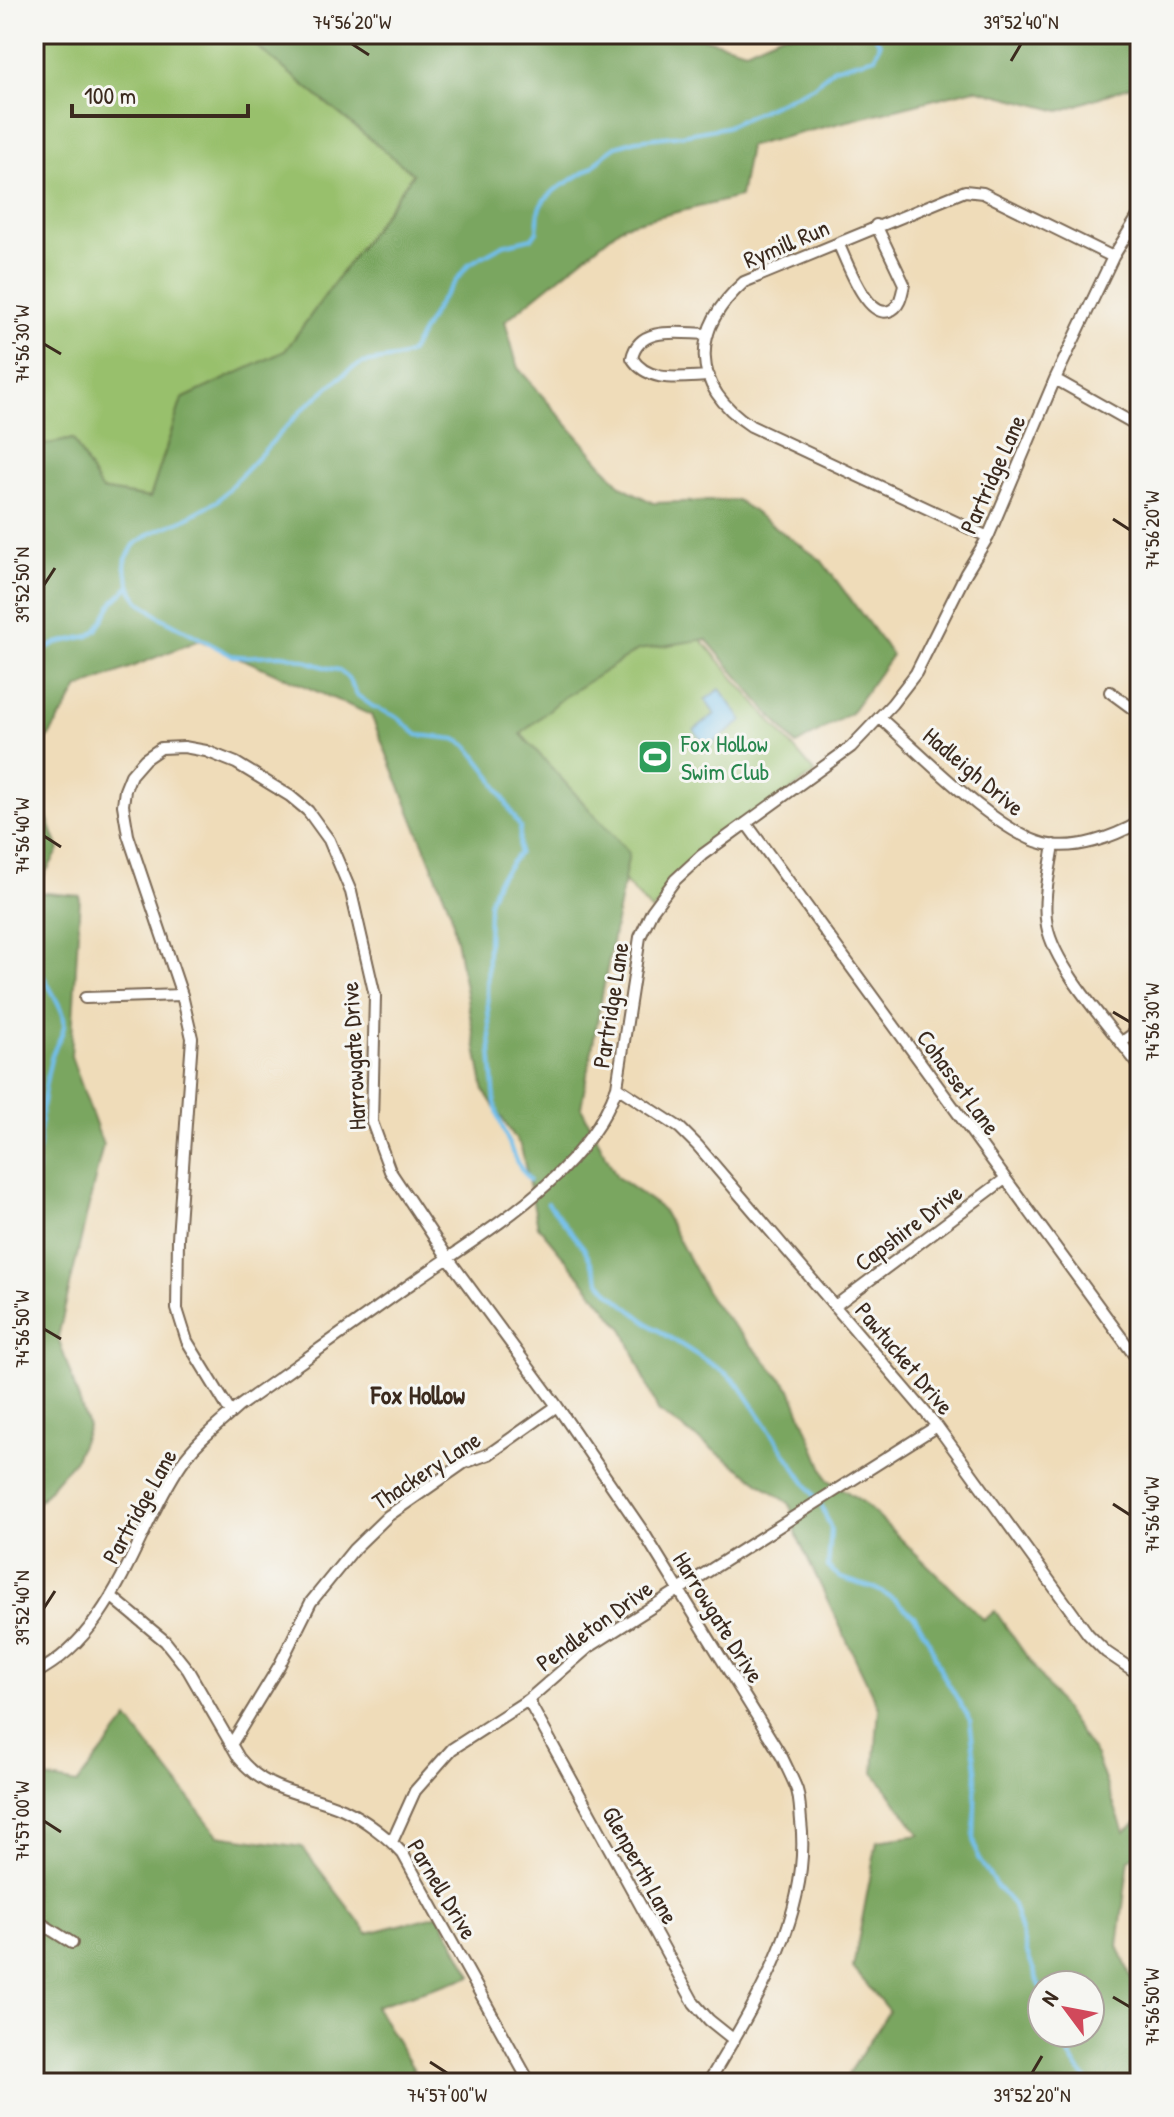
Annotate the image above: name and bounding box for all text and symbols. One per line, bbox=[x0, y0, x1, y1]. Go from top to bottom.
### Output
text: 74°56'20"W bbox=[313, 8, 392, 35]
text: 39°52'40"N bbox=[983, 8, 1059, 35]
scale bar bbox=[72, 68, 248, 118]
text: 100 m bbox=[84, 79, 136, 111]
street label: Rymill Run bbox=[738, 211, 834, 275]
text: 74°56'30"W bbox=[8, 304, 35, 383]
street label: Partridge Lane bbox=[952, 409, 1033, 538]
text: 74°56'20"W bbox=[1138, 490, 1165, 569]
text: 39°52'50"N bbox=[8, 547, 35, 623]
street label: Hadleigh Drive bbox=[917, 719, 1032, 823]
place label: Fox Hollow Swim Club bbox=[680, 727, 769, 787]
sports icon: Fox Hollow Swim Club bbox=[636, 738, 674, 776]
text: 74°56'40"W bbox=[8, 797, 35, 874]
street label: Partridge Lane bbox=[584, 939, 636, 1070]
street label: Harrowgate Drive bbox=[333, 981, 373, 1131]
text: 74°56'30"W bbox=[1138, 982, 1165, 1061]
street label: Cohasset Lane bbox=[910, 1023, 1008, 1141]
street label: Capshire Drive bbox=[848, 1176, 969, 1278]
text: 74°56'50"W bbox=[8, 1290, 35, 1368]
street label: Pawtucket Drive bbox=[848, 1295, 962, 1421]
district label: Fox Hollow bbox=[370, 1377, 465, 1412]
street label: Thackery Lane bbox=[366, 1423, 487, 1517]
street label: Partridge Lane bbox=[94, 1442, 184, 1569]
text: 74°56'40"W bbox=[1138, 1476, 1165, 1553]
street label: Harrowgate Drive bbox=[666, 1546, 772, 1689]
text: 39°52'40"N bbox=[8, 1570, 35, 1646]
street label: Pendleton Drive bbox=[529, 1572, 659, 1678]
text: 74°57'00"W bbox=[8, 1780, 35, 1861]
street label: Glenperth Lane bbox=[596, 1800, 687, 1930]
street label: Parnell Drive bbox=[401, 1833, 486, 1945]
text: 74°56'50"W bbox=[1138, 1968, 1165, 2046]
north arrow bbox=[1026, 1969, 1106, 2049]
text: N bbox=[1033, 1985, 1065, 2011]
text: 74°57'00"W bbox=[407, 2081, 488, 2108]
text: 39°52'20"N bbox=[993, 2081, 1071, 2108]

